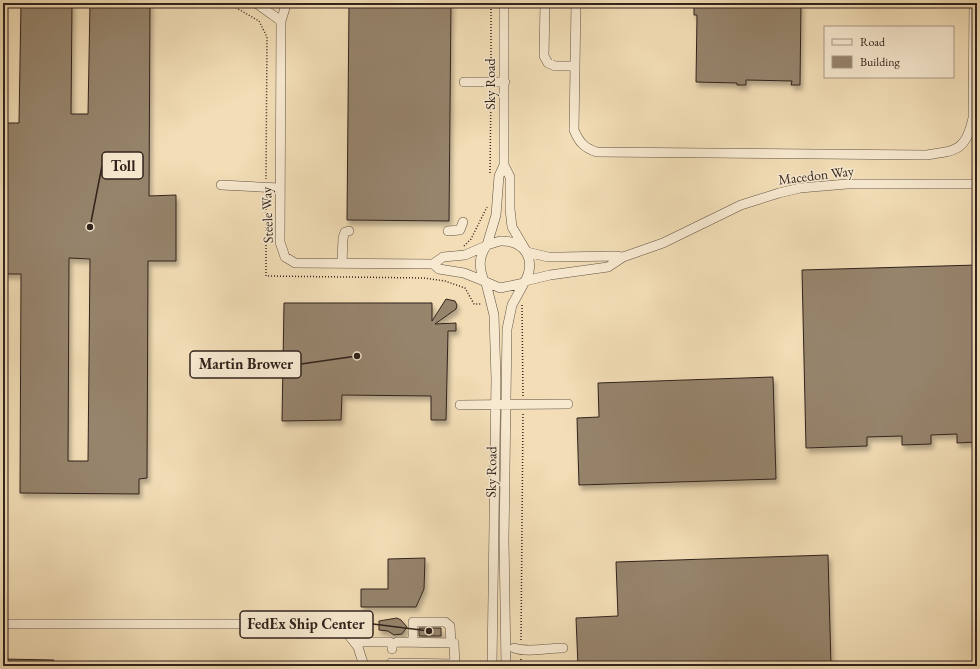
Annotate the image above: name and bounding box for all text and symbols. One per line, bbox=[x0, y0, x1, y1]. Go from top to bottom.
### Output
legend bbox=[824, 26, 954, 78]
text: Road bbox=[860, 34, 886, 50]
text: Building bbox=[860, 54, 901, 70]
street label: Sky Road bbox=[481, 57, 499, 110]
callout: Toll bbox=[102, 152, 143, 179]
text: Toll bbox=[111, 156, 136, 175]
street label: Macedon Way bbox=[777, 161, 856, 189]
street label: Steele Way bbox=[257, 186, 277, 243]
callout: Martin Brower bbox=[190, 351, 301, 378]
text: Martin Brower bbox=[199, 354, 294, 373]
street label: Sky Road bbox=[482, 445, 500, 498]
callout: FedEx Ship Center bbox=[240, 611, 373, 638]
text: FedEx Ship Center bbox=[247, 614, 365, 633]

